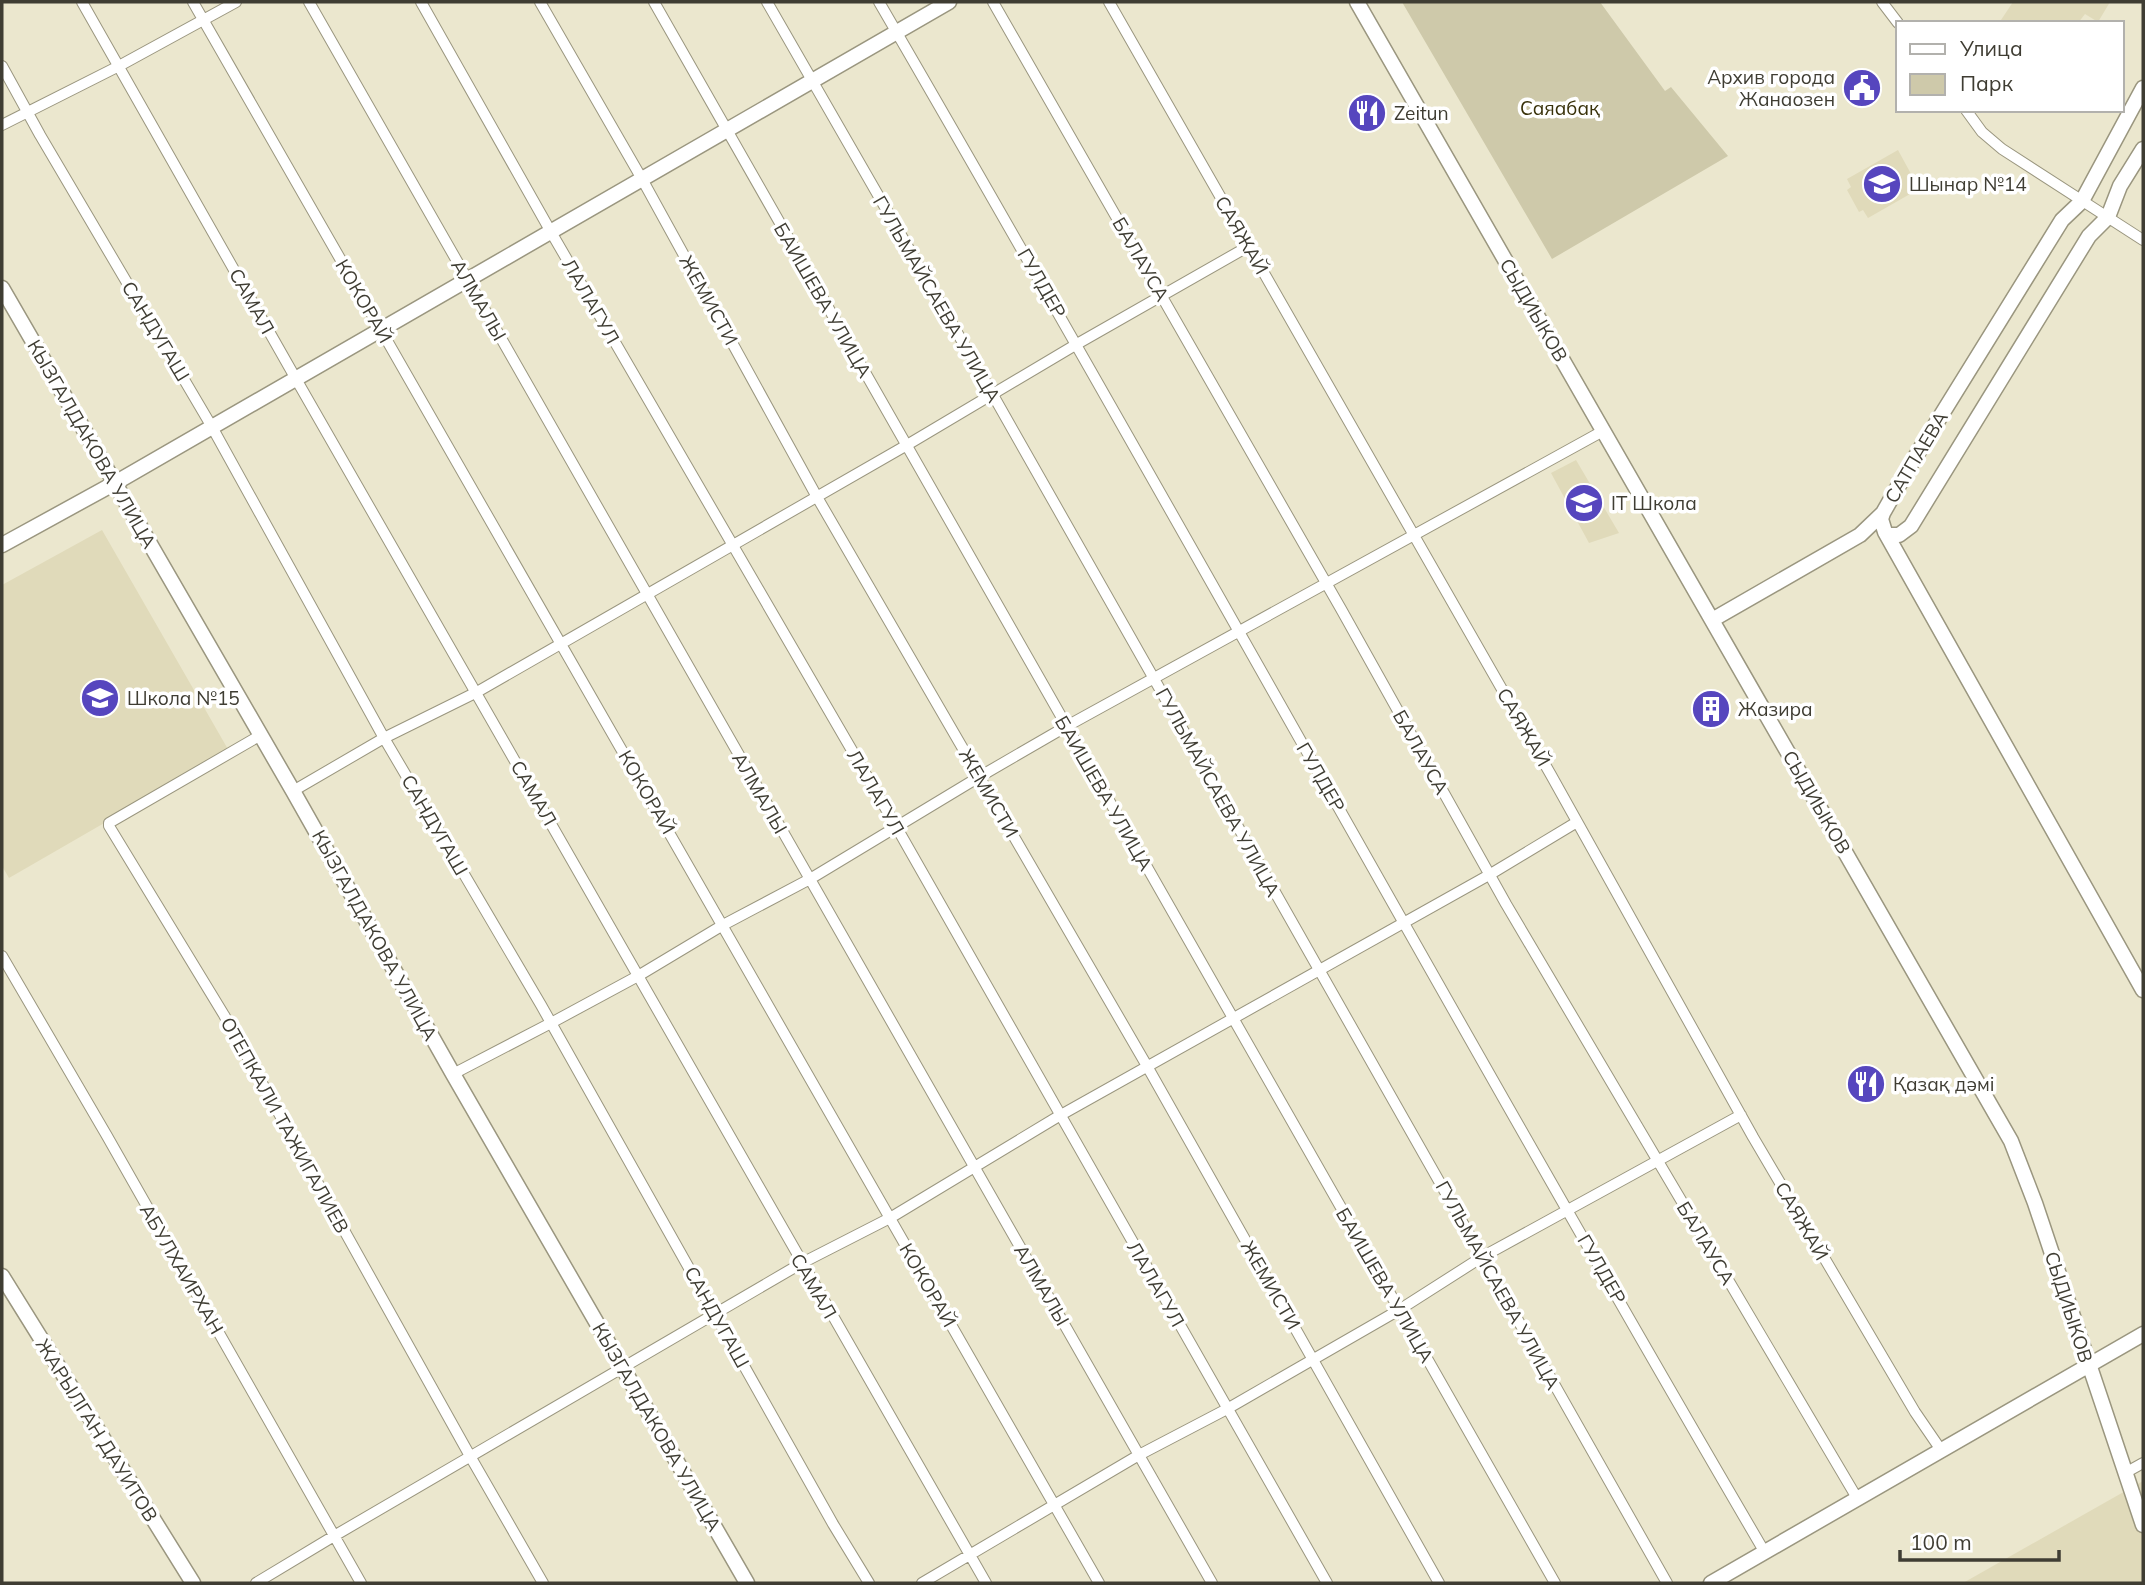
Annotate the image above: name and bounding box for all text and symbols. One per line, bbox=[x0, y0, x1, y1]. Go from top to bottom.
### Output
legend bbox=[1896, 21, 2124, 112]
text: Улица bbox=[1959, 35, 2023, 61]
place label: Архив города Жанаозен bbox=[1707, 65, 1835, 111]
public building icon: Архив города Жанаозен bbox=[1841, 67, 1883, 109]
text: Парк bbox=[1960, 70, 2014, 96]
restaurant icon: Zeitun bbox=[1346, 92, 1388, 134]
park label: Саяабақ bbox=[1520, 96, 1600, 120]
place label: Zeitun bbox=[1394, 101, 1449, 125]
school or university icon: Шынар №14 bbox=[1861, 163, 1903, 205]
place label: Шынар №14 bbox=[1909, 172, 2027, 196]
street label: ГУЛЬМАЙСАЕВА УЛИЦА bbox=[868, 191, 1006, 407]
street label: САЯЖАЙ bbox=[1210, 192, 1274, 278]
street label: БАЛАУСА bbox=[1107, 213, 1175, 305]
street label: БАИШЕВА УЛИЦА bbox=[769, 218, 877, 382]
street label: ГУЛДЕР bbox=[1013, 244, 1071, 322]
street label: ЖЕМИСТИ bbox=[674, 251, 744, 349]
street label: ЛАЛАГУЛ bbox=[557, 254, 625, 348]
street label: СЫДИЫКОВ bbox=[1495, 254, 1573, 366]
street label: КОКОРАЙ bbox=[330, 255, 398, 347]
street label: АЛМАЛЫ bbox=[446, 255, 512, 345]
street label: САМАЛ bbox=[224, 264, 280, 338]
street label: САНДУГАШ bbox=[117, 277, 195, 385]
street label: КЫЗГАЛДАКОВА УЛИЦА bbox=[22, 335, 162, 553]
street label: САТПАЕВА bbox=[1879, 407, 1953, 507]
school or university icon: IT Школа bbox=[1563, 482, 1605, 524]
place label: IT Школа bbox=[1611, 491, 1697, 515]
school or university icon: Школа №15 bbox=[79, 677, 121, 719]
street label: ГУЛЬМАЙСАЕВА УЛИЦА bbox=[1151, 683, 1285, 901]
street label: САЯЖАЙ bbox=[1492, 684, 1556, 770]
place label: Школа №15 bbox=[127, 686, 240, 710]
building icon: Жазира bbox=[1690, 688, 1732, 730]
place label: Жазира bbox=[1738, 697, 1813, 721]
street label: БАЛАУСА bbox=[1388, 706, 1454, 798]
street label: БАИШЕВА УЛИЦА bbox=[1050, 711, 1158, 875]
street label: ГУЛДЕР bbox=[1292, 738, 1350, 816]
street label: ЖЕМИСТИ bbox=[954, 744, 1024, 842]
street label: ЛАЛАГУЛ bbox=[842, 745, 910, 839]
street label: КОКОРАЙ bbox=[613, 746, 681, 838]
street label: СЫДИЫКОВ bbox=[1778, 746, 1856, 858]
street label: АЛМАЛЫ bbox=[727, 748, 793, 838]
street label: САМАЛ bbox=[506, 756, 562, 830]
street label: САНДУГАШ bbox=[397, 770, 473, 880]
street label: КЫЗГАЛДАКОВА УЛИЦА bbox=[307, 825, 443, 1045]
street label: ОТЕПКАЛИ ТАЖИГАЛИЕВ bbox=[216, 1013, 354, 1237]
restaurant icon: Қазақ дәмі bbox=[1845, 1063, 1887, 1105]
place label: Қазақ дәмі bbox=[1893, 1072, 1994, 1096]
street label: ГУЛЬМАЙСАЕВА УЛИЦА bbox=[1431, 1176, 1565, 1394]
street label: САЯЖАЙ bbox=[1770, 1178, 1834, 1264]
street label: БАЛАУСА bbox=[1672, 1197, 1740, 1289]
street label: АБУЛХАИРХАН bbox=[135, 1200, 229, 1338]
street label: БАИШЕВА УЛИЦА bbox=[1331, 1203, 1439, 1367]
street label: ГУЛДЕР bbox=[1573, 1230, 1631, 1308]
street label: ЖЕМИСТИ bbox=[1236, 1236, 1306, 1334]
street label: ЛАЛАГУЛ bbox=[1122, 1237, 1190, 1331]
street label: КОКОРАЙ bbox=[894, 1239, 962, 1331]
street label: АЛМАЛЫ bbox=[1009, 1240, 1075, 1330]
street label: СЫДИЫКОВ bbox=[2040, 1248, 2098, 1366]
street label: САМАЛ bbox=[786, 1249, 842, 1323]
street label: САНДУГАШ bbox=[679, 1262, 755, 1372]
street label: КЫЗГАЛДАКОВА УЛИЦА bbox=[587, 1318, 727, 1536]
street label: ЖАРЫЛГАН ДАУИТОВ bbox=[31, 1334, 163, 1526]
scale bar bbox=[1900, 1518, 2059, 1562]
text: 100 m bbox=[1910, 1529, 1972, 1555]

